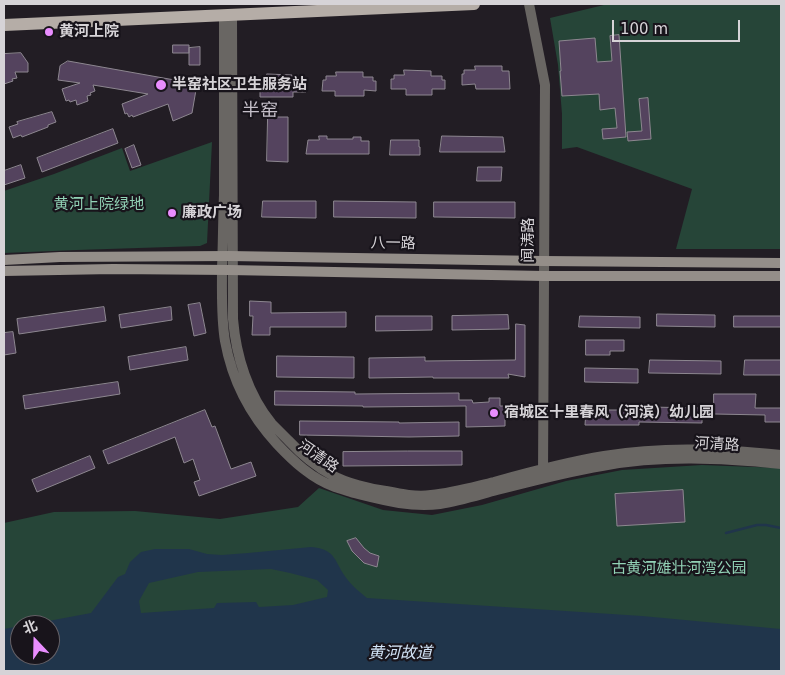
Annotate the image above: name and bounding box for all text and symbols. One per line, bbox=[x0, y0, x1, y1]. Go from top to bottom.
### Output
scale bar bbox=[615, 10, 742, 42]
text: 100 m bbox=[620, 20, 668, 38]
place label: 黄河上院 bbox=[59, 23, 119, 41]
marker: 黄河上院 bbox=[43, 26, 55, 38]
place label: 半窑社区卫生服务站 bbox=[172, 76, 307, 94]
marker: 半窑社区卫生服务站 bbox=[154, 78, 168, 92]
district label: 半窑 bbox=[242, 100, 278, 122]
park label: 黄河上院绿地 bbox=[54, 196, 144, 214]
place label: 廉政广场 bbox=[182, 204, 242, 222]
marker: 廉政广场 bbox=[166, 207, 178, 219]
street label: 闻涛路 bbox=[520, 218, 538, 262]
street label: 八一路 bbox=[370, 235, 416, 253]
place label: 宿城区十里春风（河滨）幼儿园 bbox=[504, 404, 714, 422]
marker: 宿城区十里春风（河滨）幼儿园 bbox=[488, 407, 500, 419]
street label: 河清路 bbox=[694, 435, 740, 455]
street label: 河清路 bbox=[294, 437, 342, 477]
park label: 古黄河雄壮河湾公园 bbox=[612, 560, 746, 578]
north arrow bbox=[10, 615, 60, 665]
text: 北 bbox=[21, 617, 39, 637]
water label: 黄河故道 bbox=[368, 644, 432, 664]

